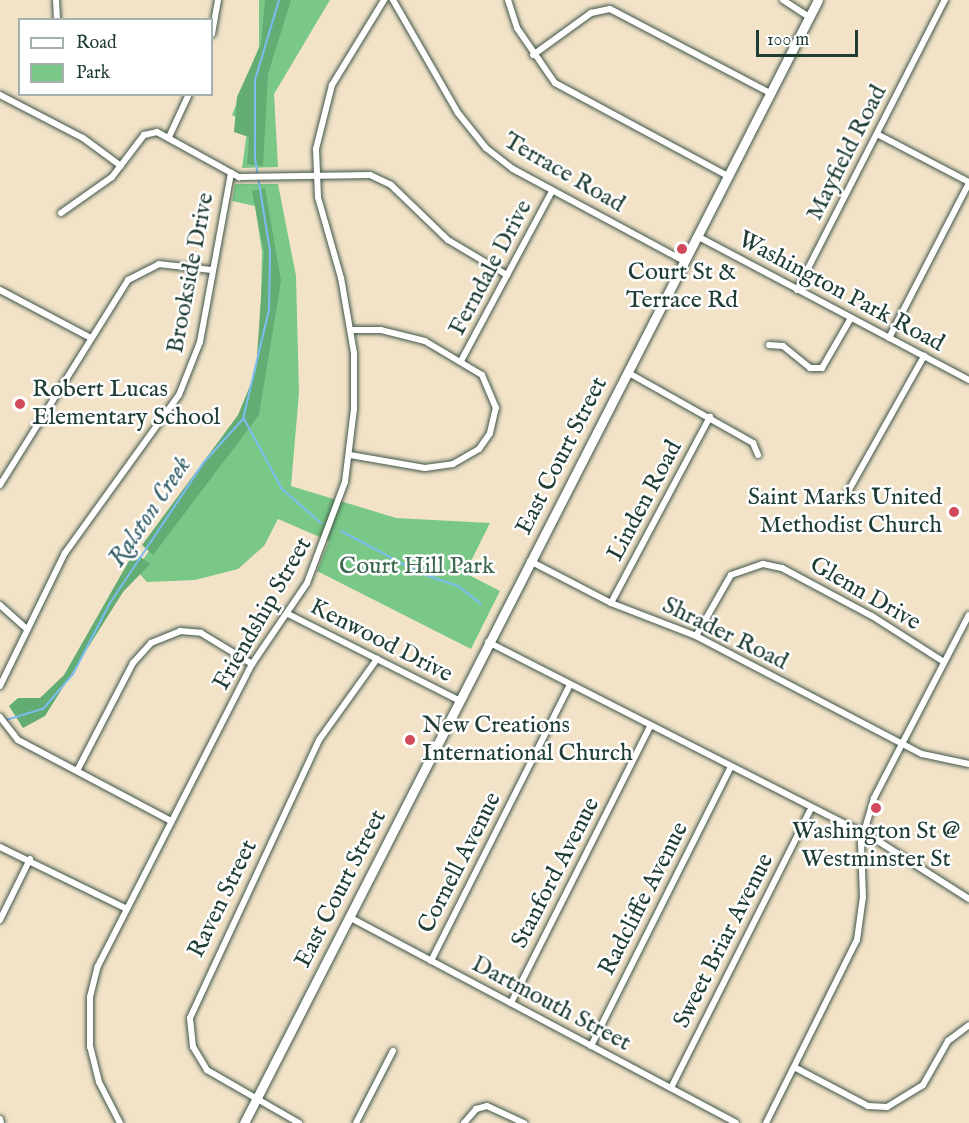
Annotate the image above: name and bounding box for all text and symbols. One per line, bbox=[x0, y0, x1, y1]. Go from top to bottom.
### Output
legend bbox=[18, 18, 213, 96]
scale bar bbox=[759, 18, 861, 56]
text: 100 m bbox=[767, 29, 809, 52]
text: Road bbox=[76, 32, 117, 55]
text: Park bbox=[76, 62, 110, 85]
street label: Mayfield Road bbox=[801, 80, 893, 226]
street label: Terrace Road bbox=[498, 127, 630, 219]
street label: Brookside Drive bbox=[161, 190, 221, 356]
street label: Ferndale Drive bbox=[443, 195, 539, 341]
street label: Washington Park Road bbox=[733, 225, 949, 359]
marker: Court St & Terrace Rd bbox=[675, 242, 689, 256]
place label: Court St & Terrace Rd bbox=[626, 259, 738, 315]
street label: East Court Street bbox=[510, 372, 614, 540]
place label: Robert Lucas Elementary School bbox=[32, 376, 220, 432]
marker: Robert Lucas Elementary School bbox=[13, 397, 27, 411]
street label: Linden Road bbox=[601, 436, 689, 566]
water label: Ralston Creek bbox=[102, 451, 198, 573]
place label: Saint Marks United Methodist Church bbox=[748, 484, 942, 540]
marker: Saint Marks United Methodist Church bbox=[947, 505, 961, 519]
street label: Friendship Street bbox=[208, 532, 318, 696]
street label: Glenn Drive bbox=[804, 551, 926, 637]
park label: Court Hill Park bbox=[339, 553, 495, 581]
street label: Shrader Road bbox=[657, 591, 793, 677]
street label: Kenwood Drive bbox=[305, 593, 457, 689]
place label: New Creations International Church bbox=[422, 712, 633, 768]
marker: New Creations International Church bbox=[403, 733, 417, 747]
street label: Cornell Avenue bbox=[412, 788, 508, 938]
street label: Stanford Avenue bbox=[506, 793, 606, 953]
marker: Washington St @ Westminster St bbox=[869, 801, 883, 815]
street label: East Court Street bbox=[289, 805, 393, 973]
street label: Radcliffe Avenue bbox=[593, 817, 695, 981]
place label: Washington St @ Westminster St bbox=[792, 818, 960, 874]
street label: Raven Street bbox=[182, 835, 264, 963]
street label: Sweet Briar Avenue bbox=[668, 849, 780, 1033]
street label: Dartmouth Street bbox=[466, 950, 636, 1058]

